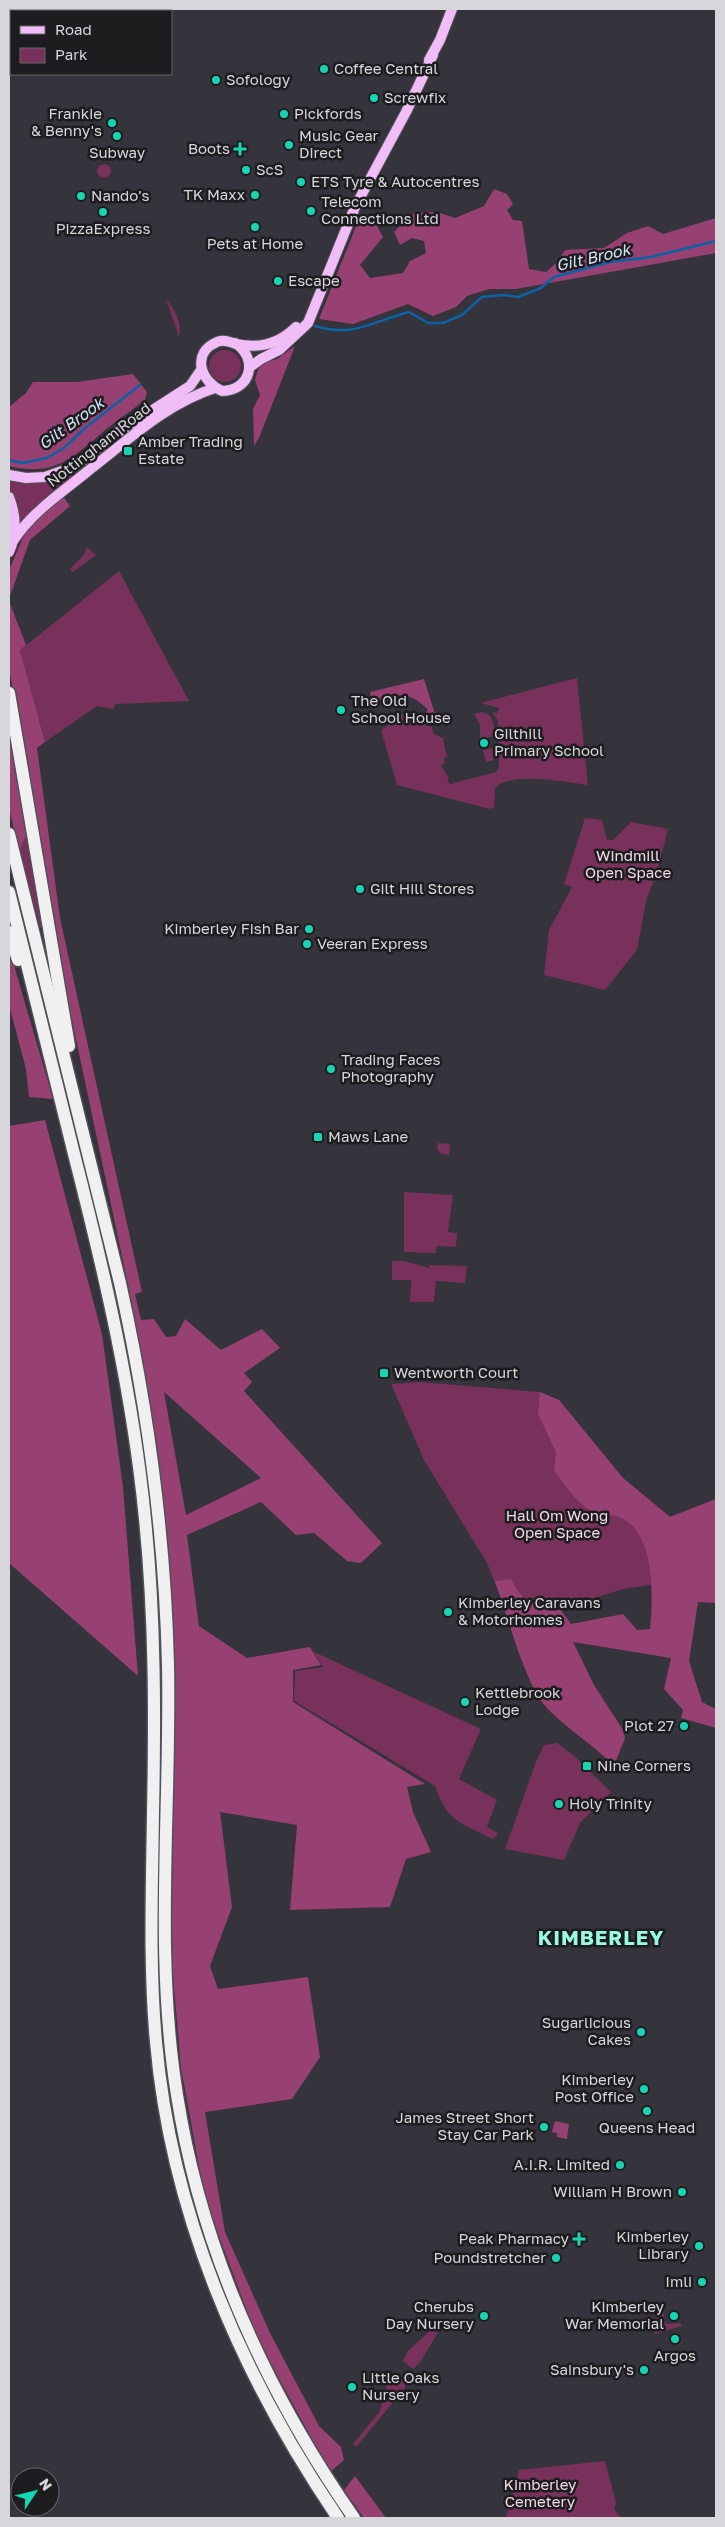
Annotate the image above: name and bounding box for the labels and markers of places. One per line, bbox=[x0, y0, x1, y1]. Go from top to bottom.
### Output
place label: Coffee Central bbox=[334, 59, 438, 77]
marker: Coffee Central bbox=[318, 63, 330, 75]
place label: Sofology bbox=[226, 70, 291, 88]
marker: Sofology bbox=[210, 74, 222, 86]
place label: Screwfix bbox=[384, 88, 446, 106]
marker: Screwfix bbox=[368, 92, 380, 104]
place label: Frankie & Benny's bbox=[31, 104, 102, 139]
place label: Pickfords bbox=[294, 104, 362, 122]
marker: Pickfords bbox=[278, 108, 290, 120]
marker: Frankie & Benny's bbox=[106, 117, 118, 129]
place label: Music Gear Direct bbox=[299, 126, 379, 161]
marker: Subway bbox=[111, 130, 123, 142]
place label: Boots bbox=[188, 139, 230, 157]
marker: Music Gear Direct bbox=[283, 139, 295, 151]
place label: Subway bbox=[89, 143, 146, 161]
marker: Boots bbox=[234, 143, 246, 155]
place label: ScS bbox=[256, 160, 283, 178]
marker: ScS bbox=[240, 164, 252, 176]
place label: ETS Tyre & Autocentres bbox=[311, 172, 479, 190]
marker: ETS Tyre & Autocentres bbox=[295, 176, 307, 188]
place label: TK Maxx bbox=[184, 185, 245, 203]
place label: Nando's bbox=[91, 186, 149, 204]
marker: TK Maxx bbox=[249, 189, 261, 201]
marker: Nando's bbox=[75, 190, 87, 202]
place label: Telecom Connections Ltd bbox=[321, 192, 439, 227]
marker: Telecom Connections Ltd bbox=[305, 205, 317, 217]
marker: PizzaExpress bbox=[97, 206, 109, 218]
place label: PizzaExpress bbox=[56, 219, 150, 237]
marker: Pets at Home bbox=[249, 221, 261, 233]
place label: Pets at Home bbox=[207, 234, 304, 252]
place label: Escape bbox=[288, 271, 340, 289]
marker: Escape bbox=[272, 275, 284, 287]
place label: Amber Trading Estate bbox=[138, 432, 243, 467]
marker: Amber Trading Estate bbox=[122, 445, 134, 457]
place label: The Old School House bbox=[351, 691, 451, 726]
marker: The Old School House bbox=[335, 704, 347, 716]
place label: Gilthill Primary School bbox=[494, 724, 604, 759]
marker: Gilthill Primary School bbox=[478, 737, 490, 749]
place label: Gilt Hill Stores bbox=[370, 879, 474, 897]
marker: Gilt Hill Stores bbox=[354, 883, 366, 895]
place label: Kimberley Fish Bar bbox=[164, 919, 299, 937]
marker: Kimberley Fish Bar bbox=[303, 923, 315, 935]
place label: Veeran Express bbox=[317, 934, 428, 952]
marker: Veeran Express bbox=[301, 938, 313, 950]
place label: Trading Faces Photography bbox=[341, 1050, 441, 1085]
marker: Trading Faces Photography bbox=[325, 1063, 337, 1075]
place label: Maws Lane bbox=[328, 1127, 408, 1145]
marker: Maws Lane bbox=[312, 1131, 324, 1143]
place label: Wentworth Court bbox=[394, 1363, 518, 1381]
marker: Wentworth Court bbox=[378, 1367, 390, 1379]
place label: Kimberley Caravans & Motorhomes bbox=[458, 1593, 601, 1628]
marker: Kimberley Caravans & Motorhomes bbox=[442, 1606, 454, 1618]
place label: Kettlebrook Lodge bbox=[475, 1683, 561, 1718]
marker: Kettlebrook Lodge bbox=[459, 1696, 471, 1708]
place label: Plot 27 bbox=[624, 1716, 674, 1734]
marker: Plot 27 bbox=[678, 1720, 690, 1732]
place label: Nine Corners bbox=[597, 1756, 691, 1774]
marker: Nine Corners bbox=[581, 1760, 593, 1772]
place label: Holy Trinity bbox=[569, 1794, 652, 1812]
marker: Holy Trinity bbox=[553, 1798, 565, 1810]
place label: Sugarlicious Cakes bbox=[542, 2013, 631, 2048]
marker: Sugarlicious Cakes bbox=[635, 2026, 647, 2038]
place label: Kimberley Post Office bbox=[555, 2070, 635, 2105]
marker: Kimberley Post Office bbox=[638, 2083, 650, 2095]
marker: Queens Head bbox=[641, 2105, 653, 2117]
place label: James Street Short Stay Car Park bbox=[395, 2108, 535, 2143]
place label: Queens Head bbox=[599, 2118, 695, 2136]
marker: James Street Short Stay Car Park bbox=[538, 2121, 550, 2133]
place label: A.I.R. Limited bbox=[514, 2155, 610, 2173]
marker: A.I.R. Limited bbox=[614, 2159, 626, 2171]
place label: William H Brown bbox=[553, 2182, 672, 2200]
marker: William H Brown bbox=[676, 2186, 688, 2198]
place label: Kimberley Library bbox=[616, 2227, 690, 2262]
place label: Peak Pharmacy bbox=[459, 2229, 570, 2247]
marker: Peak Pharmacy bbox=[573, 2233, 585, 2245]
marker: Kimberley Library bbox=[693, 2240, 705, 2252]
place label: Poundstretcher bbox=[433, 2248, 546, 2266]
marker: Poundstretcher bbox=[550, 2252, 562, 2264]
place label: Imli bbox=[665, 2272, 692, 2290]
marker: Imli bbox=[696, 2276, 708, 2288]
place label: Cherubs Day Nursery bbox=[385, 2297, 475, 2332]
place label: Kimberley War Memorial bbox=[565, 2297, 665, 2332]
marker: Cherubs Day Nursery bbox=[478, 2310, 490, 2322]
marker: Kimberley War Memorial bbox=[668, 2310, 680, 2322]
marker: Argos bbox=[669, 2333, 681, 2345]
place label: Argos bbox=[654, 2346, 696, 2364]
place label: Sainsbury's bbox=[550, 2360, 634, 2378]
marker: Sainsbury's bbox=[638, 2364, 650, 2376]
place label: Little Oaks Nursery bbox=[362, 2368, 440, 2403]
marker: Little Oaks Nursery bbox=[346, 2381, 358, 2393]

